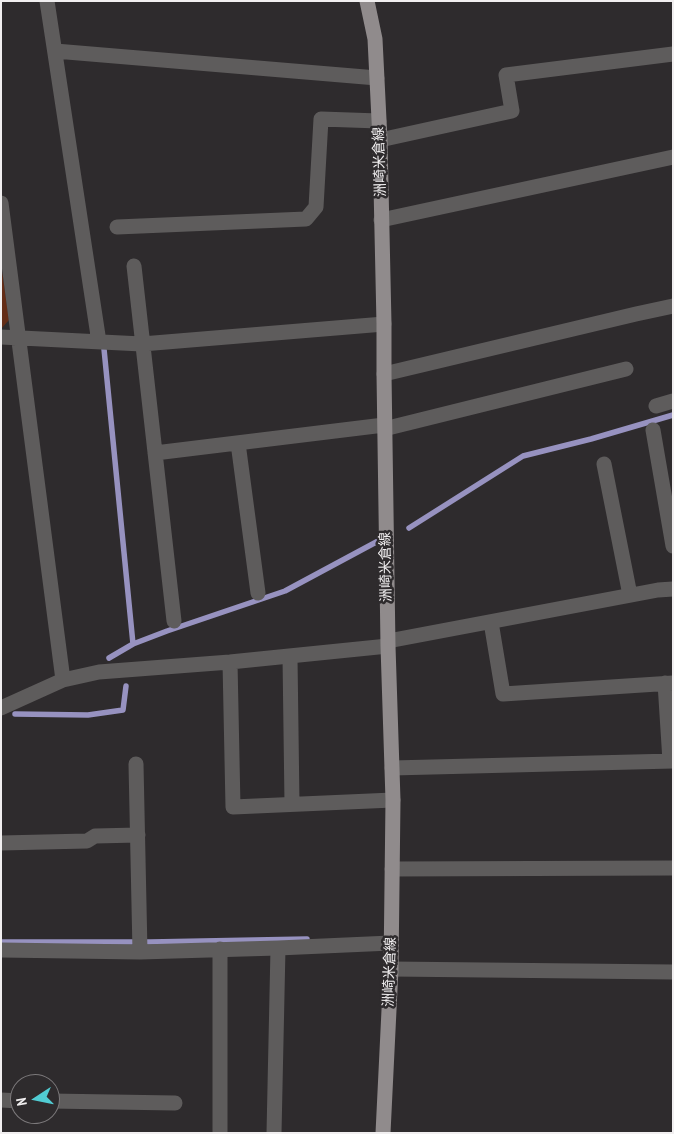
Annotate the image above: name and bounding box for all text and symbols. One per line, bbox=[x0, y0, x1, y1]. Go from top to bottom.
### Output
street label: 洲崎米倉線 bbox=[370, 127, 390, 197]
street label: 洲崎米倉線 bbox=[377, 532, 395, 602]
street label: 洲崎米倉線 bbox=[380, 937, 400, 1007]
north arrow bbox=[10, 1074, 60, 1124]
text: N bbox=[12, 1096, 31, 1107]

